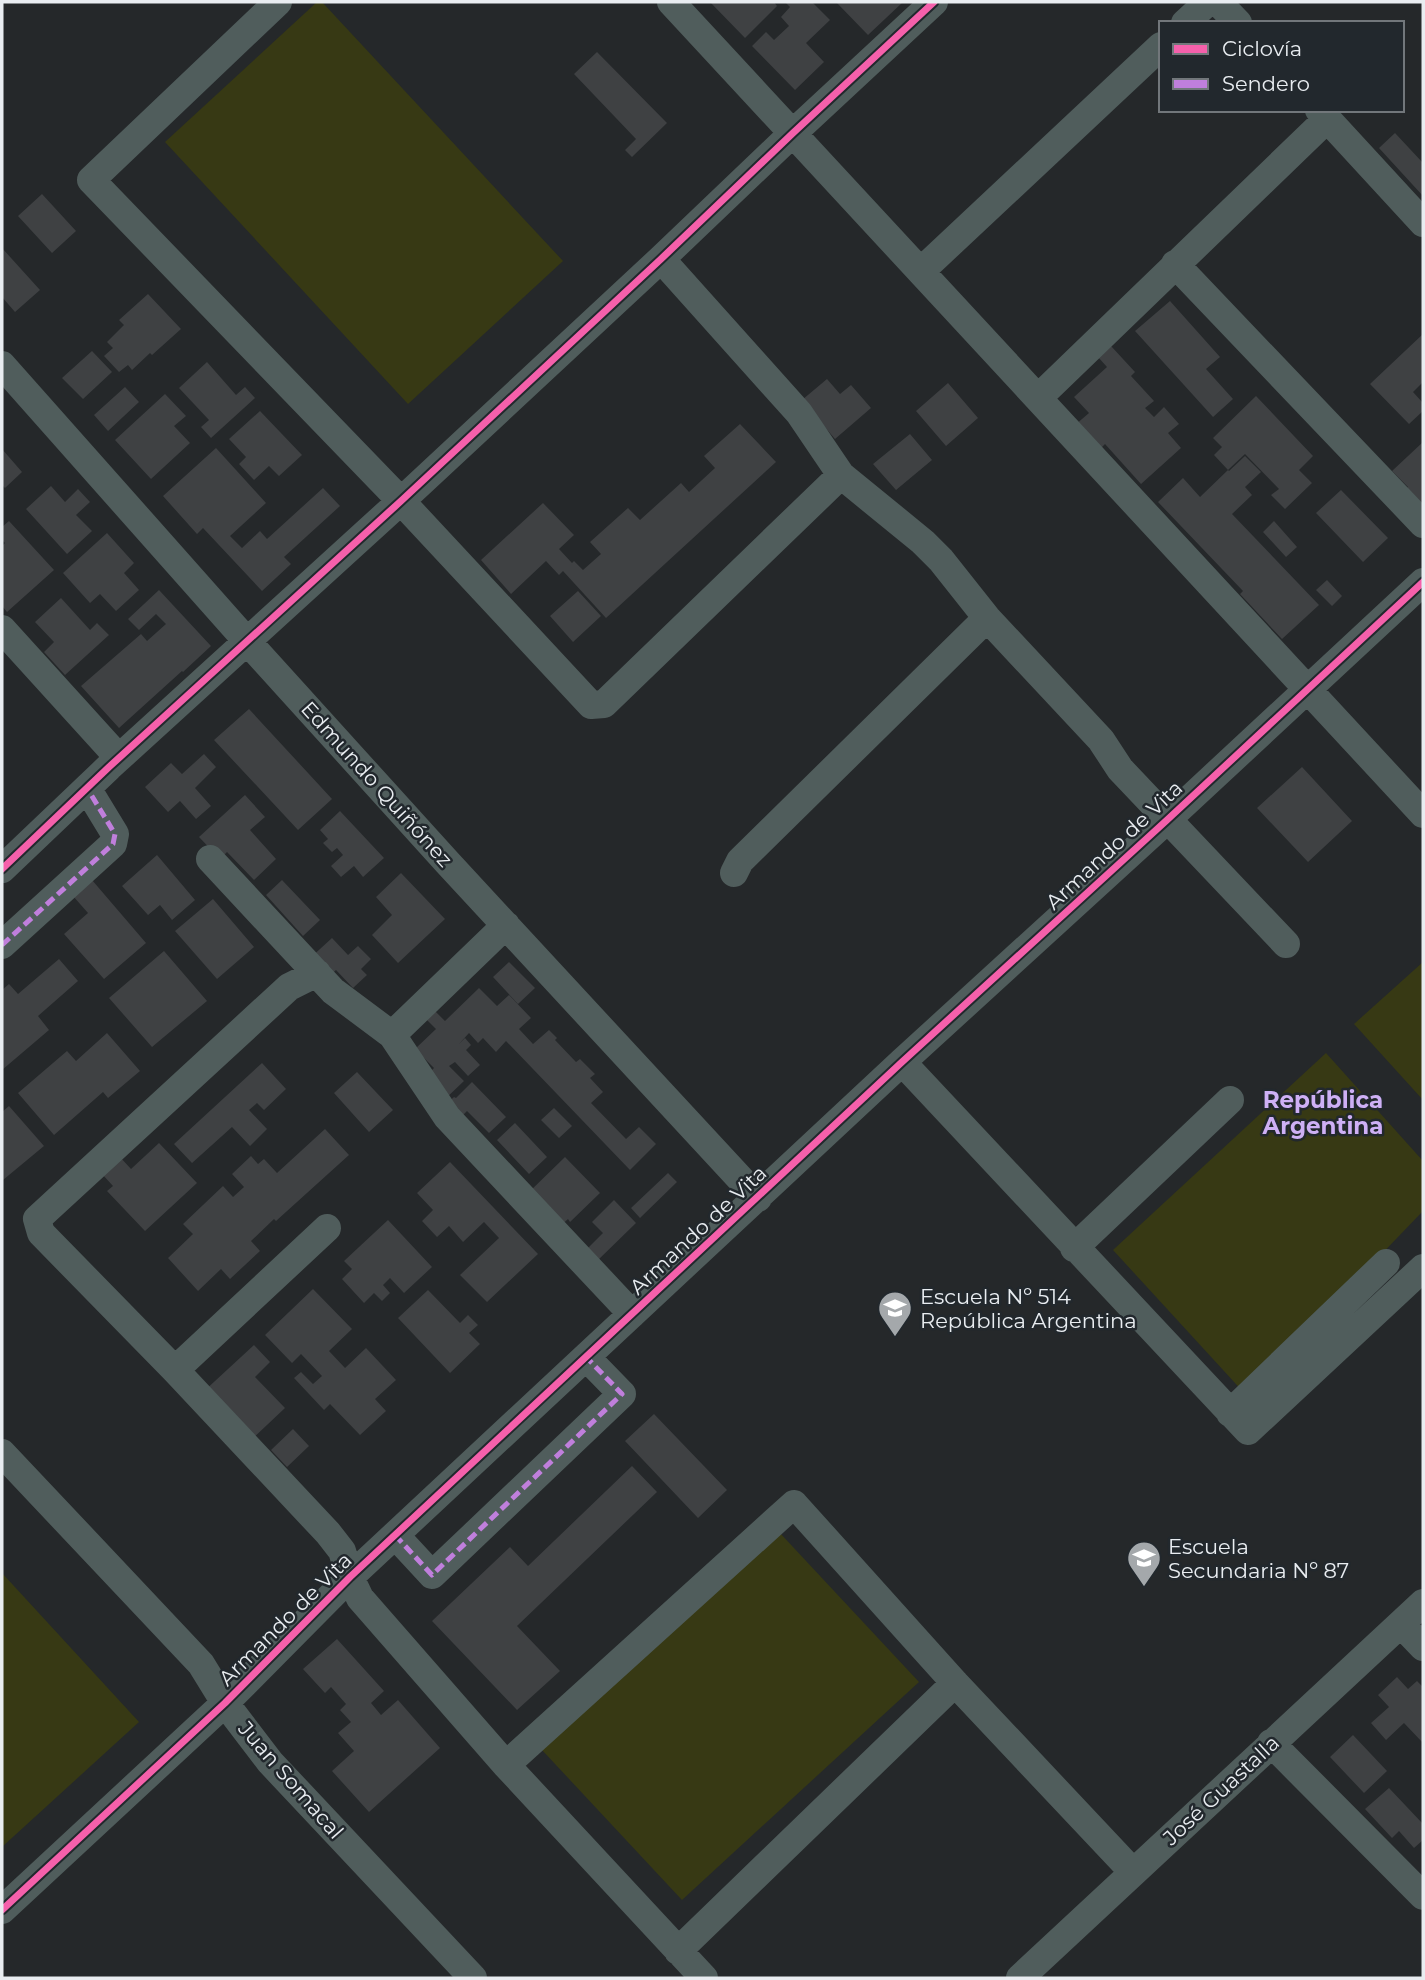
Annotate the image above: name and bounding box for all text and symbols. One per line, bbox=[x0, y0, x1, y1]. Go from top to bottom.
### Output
legend bbox=[1159, 21, 1404, 112]
text: Ciclovía bbox=[1222, 36, 1302, 61]
text: Sendero bbox=[1222, 71, 1310, 96]
street label: Edmundo Quiñónez bbox=[296, 696, 458, 872]
street label: Armando de Vita bbox=[1040, 775, 1188, 915]
district label: República Argentina bbox=[1262, 1086, 1383, 1140]
street label: Armando de Vita bbox=[624, 1160, 772, 1300]
place label: Escuela Nº 514 República Argentina bbox=[920, 1284, 1137, 1333]
school or university icon: Escuela Nº 514 República Argentina bbox=[876, 1289, 914, 1338]
place label: Escuela Secundaria Nº 87 bbox=[1168, 1534, 1349, 1583]
school or university icon: Escuela Secundaria Nº 87 bbox=[1125, 1539, 1163, 1588]
street label: Armando de Vita bbox=[213, 1547, 357, 1691]
street label: Juan Somacal bbox=[233, 1715, 349, 1844]
street label: José Guastalla bbox=[1157, 1730, 1284, 1851]

